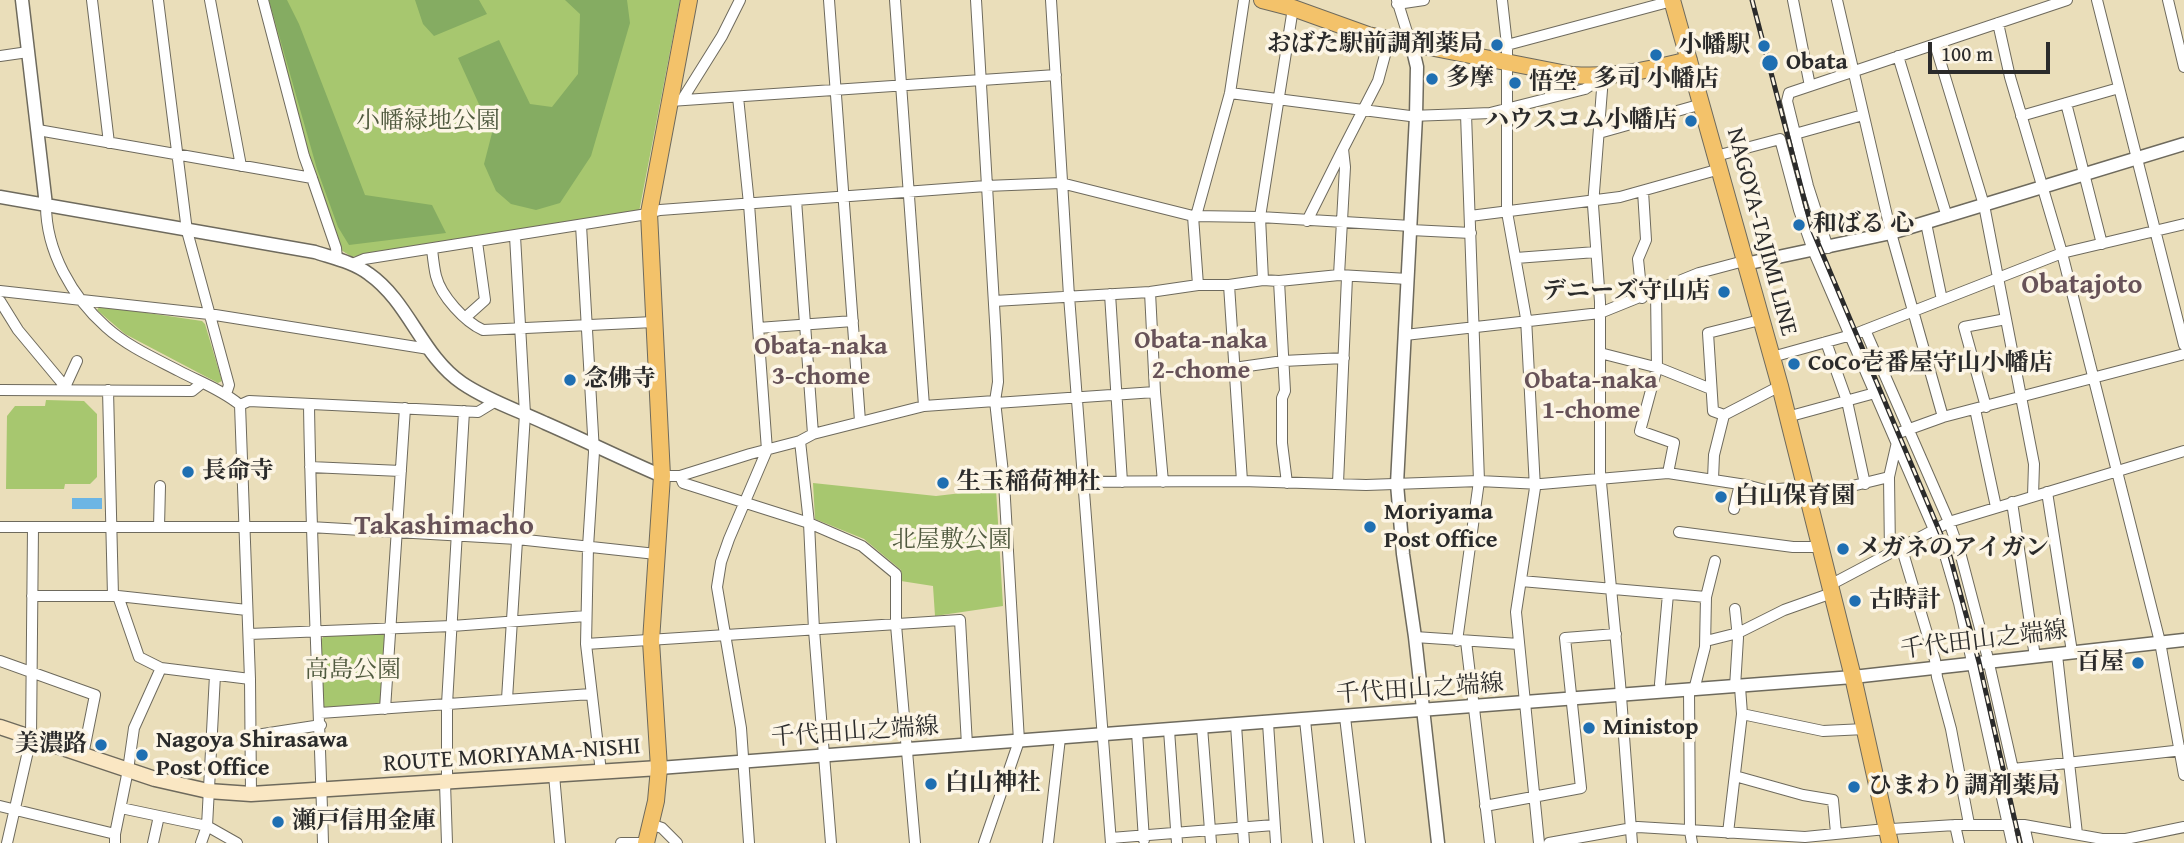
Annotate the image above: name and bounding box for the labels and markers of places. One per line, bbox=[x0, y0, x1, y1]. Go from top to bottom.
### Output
place label: おばた駅前調剤薬局 bbox=[1267, 31, 1483, 59]
place label: 小幡駅 bbox=[1678, 32, 1750, 60]
marker: おばた駅前調剤薬局 bbox=[1489, 37, 1505, 53]
marker: 小幡駅 bbox=[1756, 38, 1772, 54]
marker: 多司 小幡店 bbox=[1648, 47, 1664, 63]
place label: Obata bbox=[1786, 49, 1848, 77]
marker: Obata bbox=[1760, 53, 1780, 73]
place label: 多摩 bbox=[1446, 65, 1494, 93]
place label: 多司 小幡店 bbox=[1593, 66, 1719, 94]
place label: 悟空 bbox=[1529, 69, 1577, 97]
marker: 多摩 bbox=[1424, 71, 1440, 87]
marker: 悟空 bbox=[1507, 75, 1523, 91]
place label: ハウスコム小幡店 bbox=[1485, 107, 1677, 135]
marker: ハウスコム小幡店 bbox=[1683, 113, 1699, 129]
place label: 和ばる 心 bbox=[1813, 211, 1914, 239]
marker: 和ばる 心 bbox=[1791, 217, 1807, 233]
place label: デニーズ守山店 bbox=[1542, 278, 1710, 306]
marker: デニーズ守山店 bbox=[1716, 284, 1732, 300]
place label: CoCo壱番屋守山小幡店 bbox=[1808, 350, 2053, 378]
marker: CoCo壱番屋守山小幡店 bbox=[1786, 356, 1802, 372]
place label: 念佛寺 bbox=[584, 366, 656, 394]
marker: 念佛寺 bbox=[562, 372, 578, 388]
place label: 長命寺 bbox=[202, 458, 274, 486]
marker: 長命寺 bbox=[180, 464, 196, 480]
place label: 生玉稲荷神社 bbox=[957, 469, 1101, 497]
marker: 生玉稲荷神社 bbox=[935, 475, 951, 491]
place label: 白山保育園 bbox=[1735, 483, 1855, 511]
marker: 白山保育園 bbox=[1713, 489, 1729, 505]
place label: Moriyama Post Office bbox=[1384, 499, 1498, 555]
marker: Moriyama Post Office bbox=[1362, 519, 1378, 535]
place label: メガネのアイガン bbox=[1857, 535, 2049, 563]
marker: メガネのアイガン bbox=[1835, 541, 1851, 557]
place label: 古時計 bbox=[1869, 587, 1941, 615]
marker: 古時計 bbox=[1847, 593, 1863, 609]
place label: 百屋 bbox=[2076, 649, 2124, 677]
marker: 百屋 bbox=[2130, 655, 2146, 671]
place label: Ministop bbox=[1603, 714, 1699, 742]
marker: Ministop bbox=[1581, 720, 1597, 736]
place label: Nagoya Shirasawa Post Office bbox=[156, 727, 348, 783]
place label: 美濃路 bbox=[15, 731, 87, 759]
marker: 美濃路 bbox=[93, 737, 109, 753]
marker: Nagoya Shirasawa Post Office bbox=[134, 747, 150, 763]
place label: 白山神社 bbox=[945, 770, 1041, 798]
place label: ひまわり調剤薬局 bbox=[1868, 773, 2060, 801]
marker: 白山神社 bbox=[923, 776, 939, 792]
marker: ひまわり調剤薬局 bbox=[1846, 779, 1862, 795]
place label: 瀬戸信用金庫 bbox=[292, 808, 436, 836]
marker: 瀬戸信用金庫 bbox=[270, 814, 286, 830]

